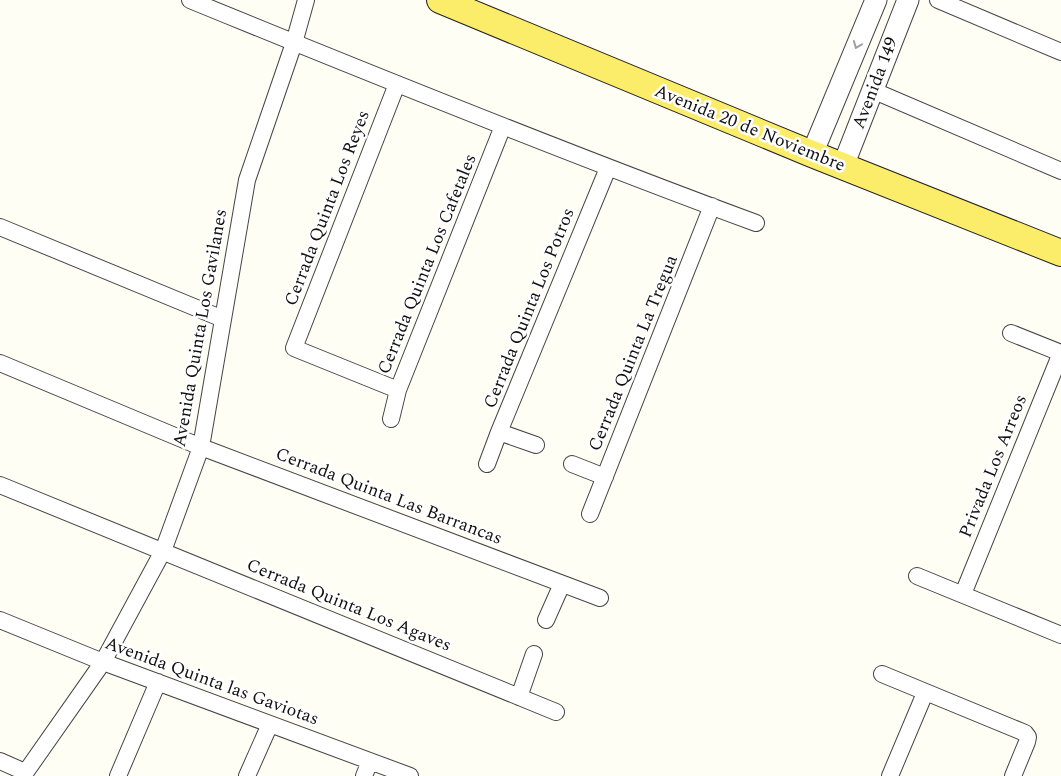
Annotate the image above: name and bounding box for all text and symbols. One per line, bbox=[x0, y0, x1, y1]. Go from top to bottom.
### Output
street label: Avenida 149 bbox=[845, 33, 905, 133]
one-way arrow bbox=[853, 40, 863, 49]
street label: Avenida 20 de Noviembre bbox=[651, 77, 849, 179]
street label: Cerrada Quinta Los Reyes bbox=[277, 106, 377, 310]
street label: Cerrada Quinta Los Cafetales bbox=[370, 150, 484, 378]
street label: Cerrada Quinta Los Potros bbox=[476, 204, 582, 412]
street label: Avenida Quinta Los Gavilanes bbox=[166, 207, 234, 449]
street label: Cerrada Quinta La Tregua bbox=[581, 251, 685, 455]
street label: Privada Los Arreos bbox=[952, 390, 1034, 542]
street label: Cerrada Quinta Las Barrancas bbox=[272, 440, 506, 552]
street label: Cerrada Quinta Los Agaves bbox=[242, 551, 456, 659]
street label: Avenida Quinta las Gaviotas bbox=[101, 630, 323, 732]

